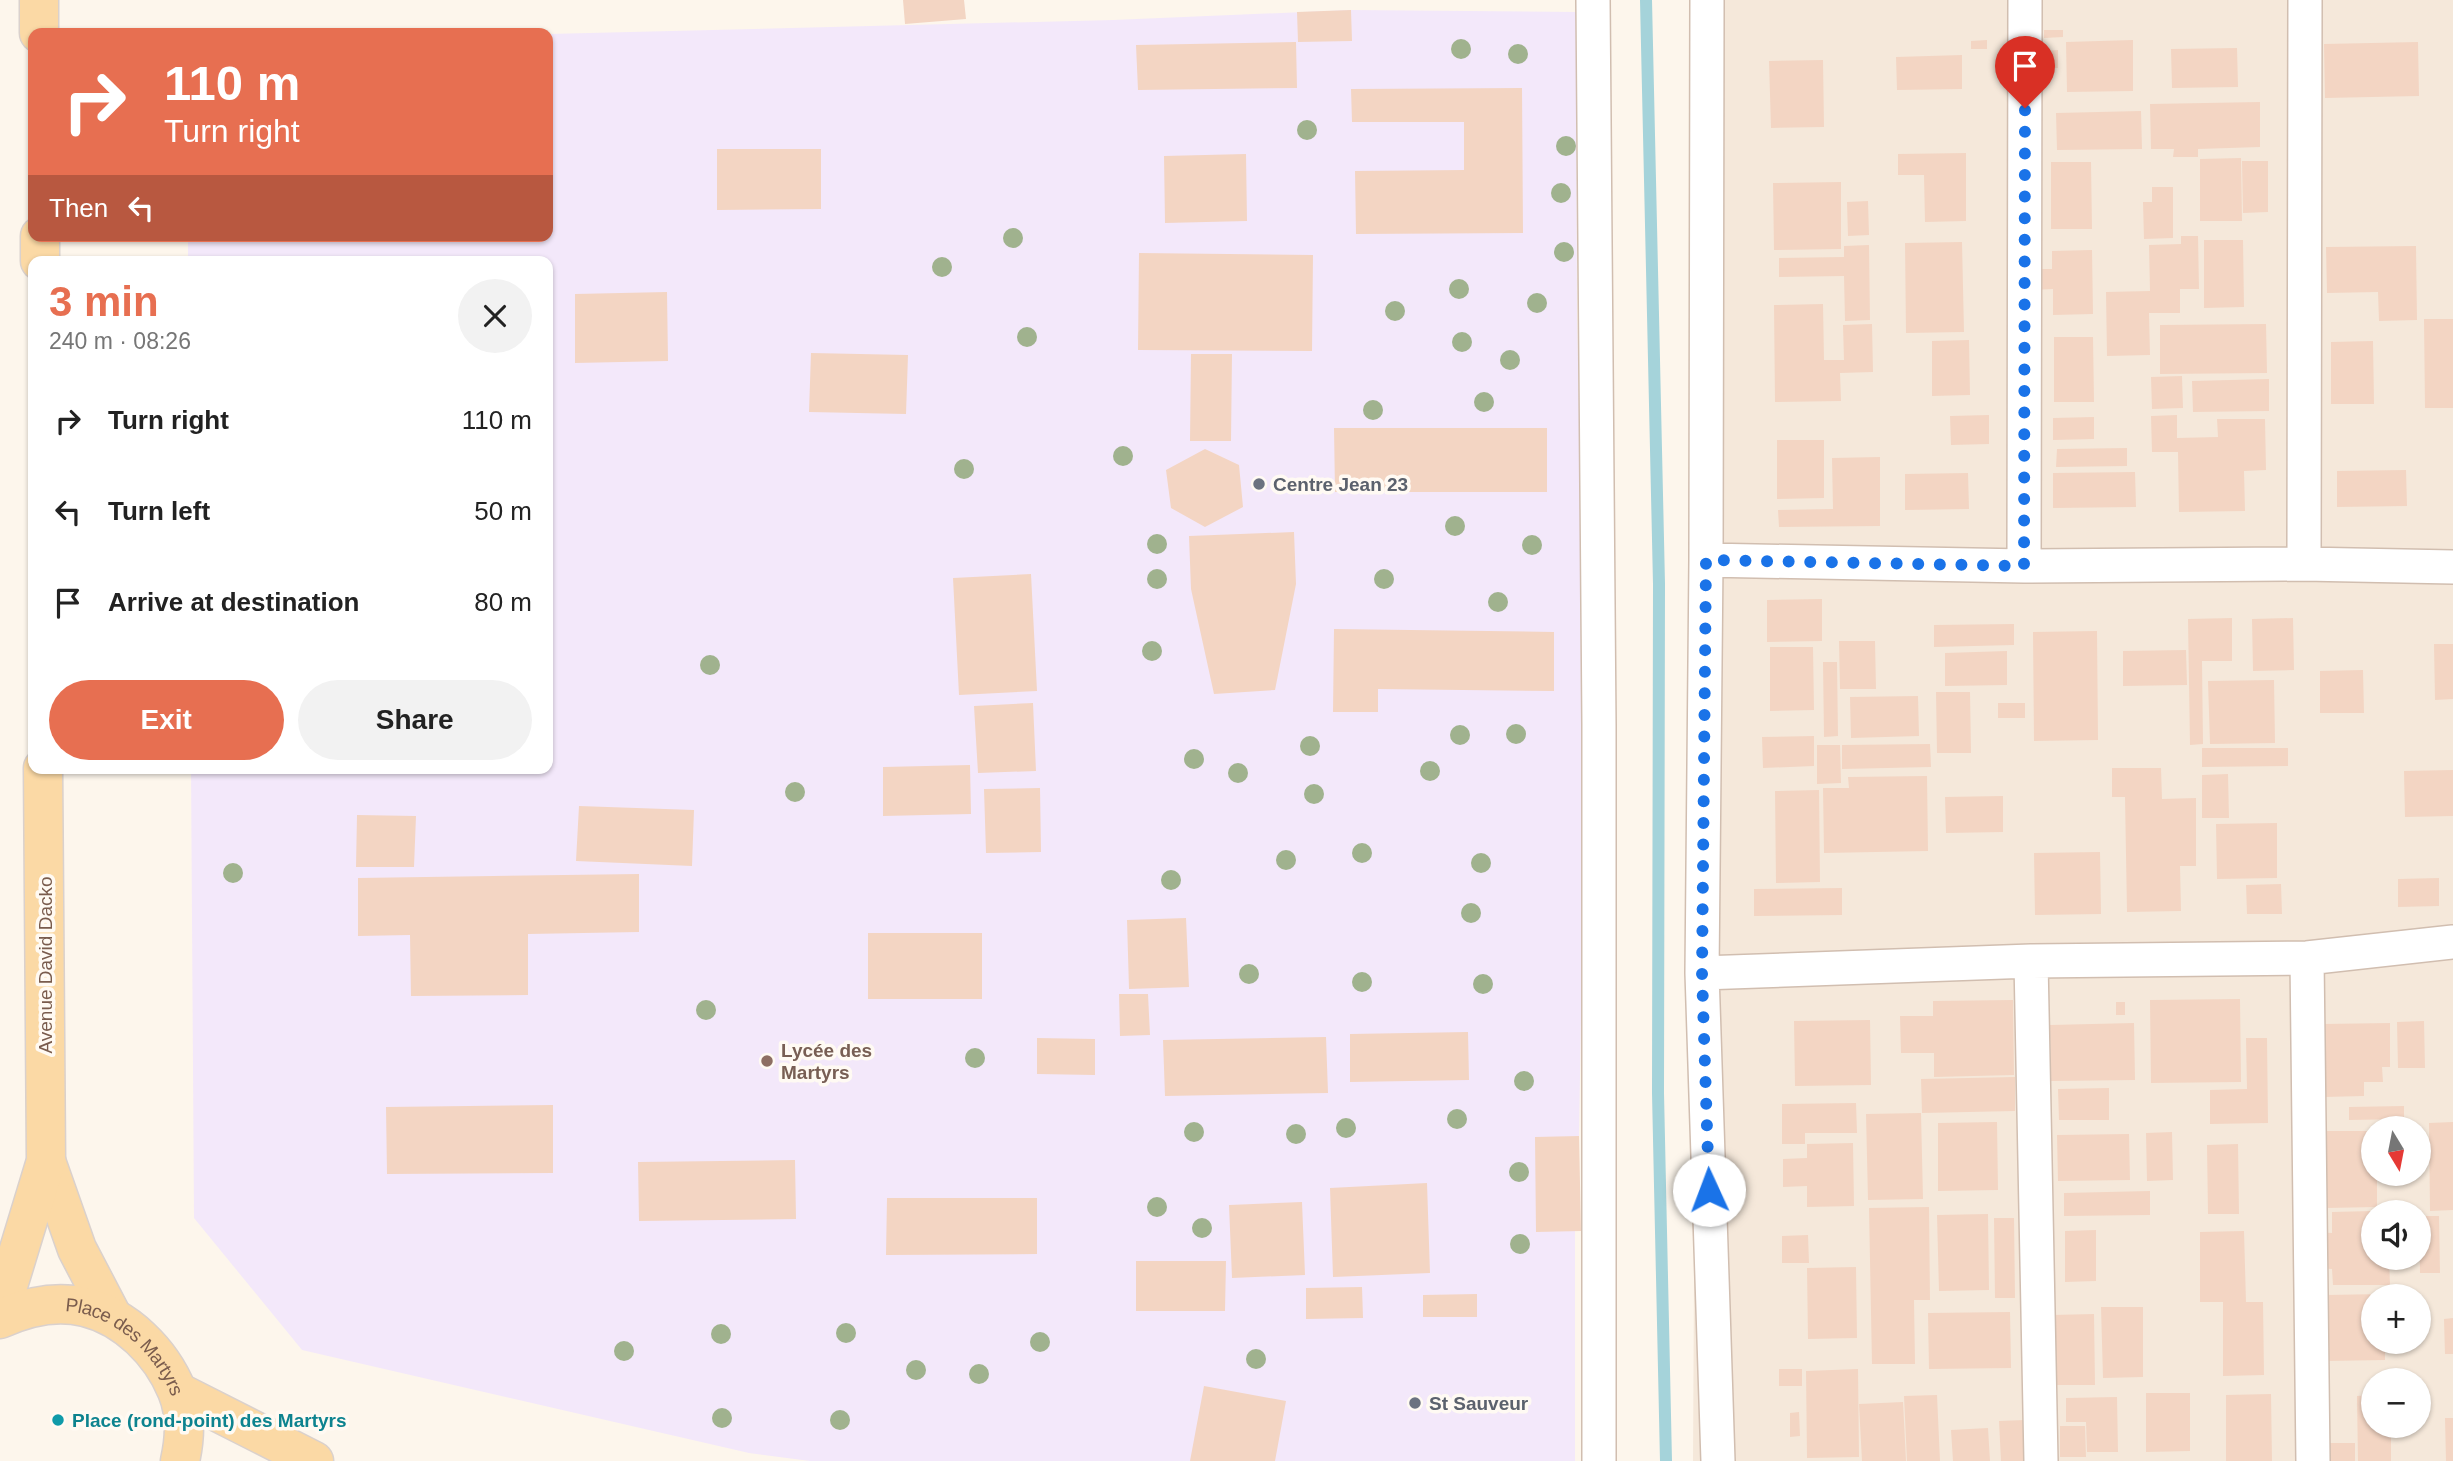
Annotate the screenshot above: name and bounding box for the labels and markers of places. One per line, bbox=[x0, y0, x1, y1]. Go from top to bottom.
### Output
pin bbox=[1995, 36, 2055, 108]
place label: Centre Jean 23 bbox=[1273, 474, 1408, 495]
marker: Centre Jean 23 bbox=[1251, 476, 1267, 492]
place label: Lycée des Martyrs bbox=[781, 1040, 872, 1083]
marker: Lycée des Martyrs bbox=[759, 1053, 775, 1069]
place label: St Sauveur bbox=[1429, 1393, 1529, 1414]
marker: St Sauveur bbox=[1407, 1395, 1423, 1411]
place label: Place (rond-point) des Martyrs bbox=[72, 1410, 347, 1431]
marker: Place (rond-point) des Martyrs bbox=[50, 1412, 66, 1428]

